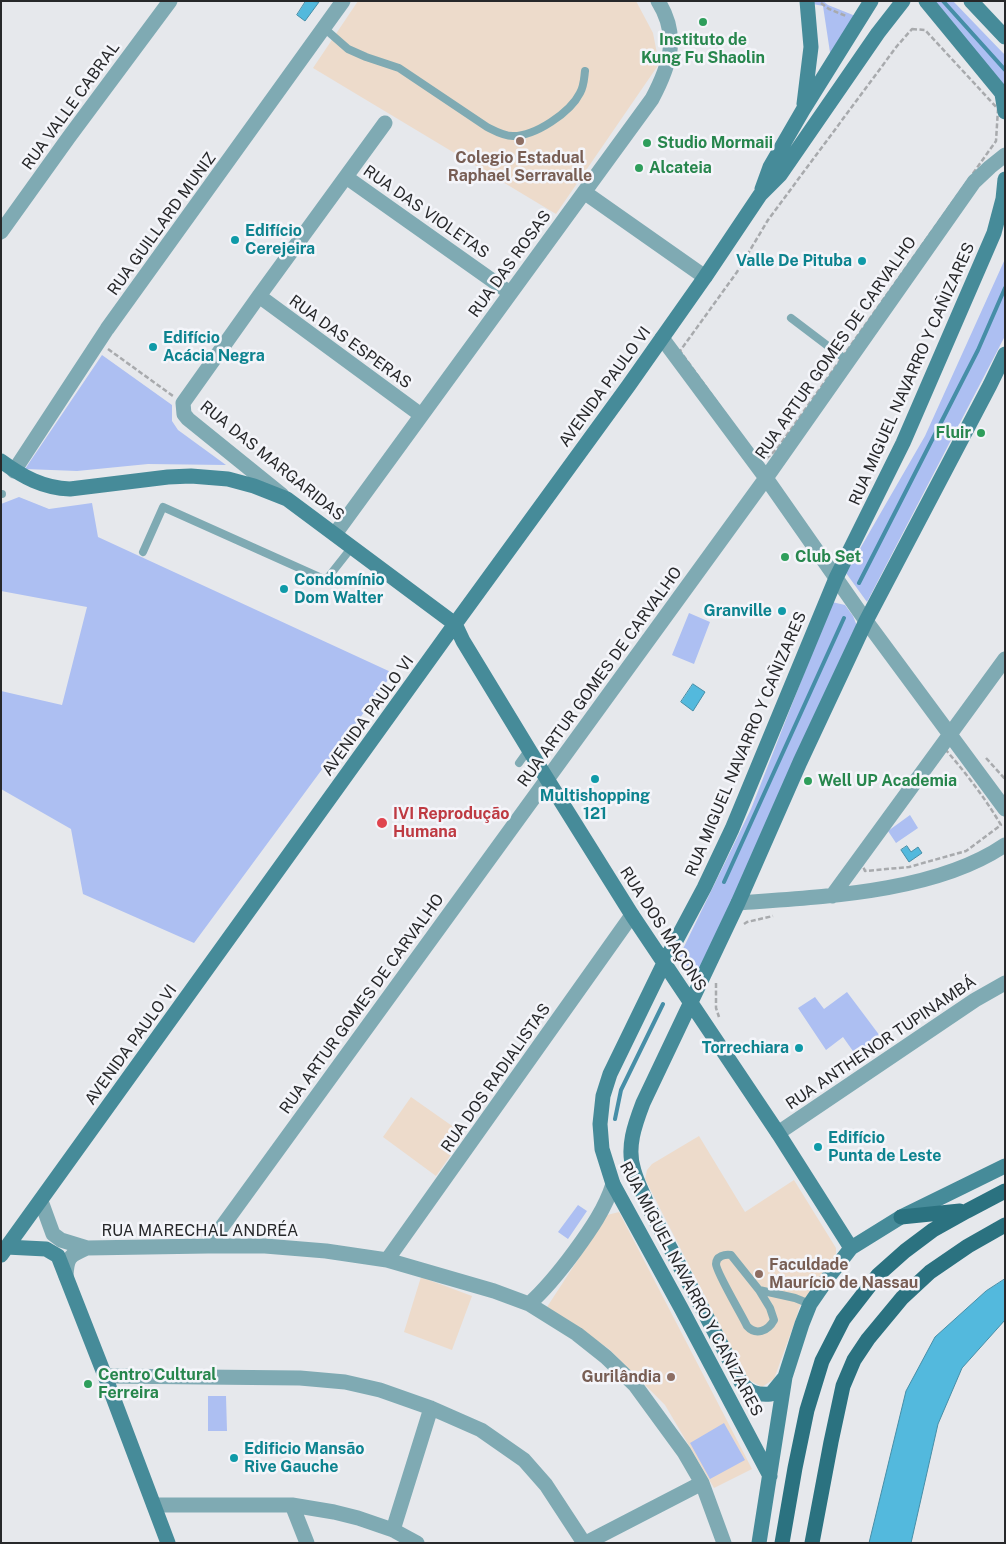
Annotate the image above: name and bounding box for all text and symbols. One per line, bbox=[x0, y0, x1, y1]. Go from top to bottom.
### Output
marker: Instituto de Kung Fu Shaolin bbox=[697, 16, 709, 28]
place label: Instituto de Kung Fu Shaolin bbox=[641, 30, 765, 68]
street label: RUA VALLE CABRAL bbox=[18, 38, 124, 174]
place label: Studio Mormaii bbox=[657, 133, 773, 153]
marker: Colegio Estadual Raphael Serravalle bbox=[514, 135, 526, 147]
marker: Studio Mormaii bbox=[641, 137, 653, 149]
place label: Colegio Estadual Raphael Serravalle bbox=[448, 148, 592, 186]
street label: RUA GUILLARD MUNIZ bbox=[104, 149, 220, 299]
place label: Alcateia bbox=[649, 158, 712, 178]
street label: RUA DAS VIOLETAS bbox=[359, 161, 493, 263]
marker: Alcateia bbox=[633, 162, 645, 174]
street label: RUA DAS ROSAS bbox=[465, 207, 555, 321]
place label: Edifício Cerejeira bbox=[245, 221, 315, 259]
street label: RUA ARTUR GOMES DE CARVALHO bbox=[752, 233, 920, 463]
marker: Edifício Cerejeira bbox=[229, 234, 241, 246]
street label: RUA MIGUEL NAVARRO Y CAÑIZARES bbox=[845, 240, 979, 508]
place label: Valle De Pituba bbox=[736, 251, 852, 271]
marker: Valle De Pituba bbox=[856, 255, 868, 267]
street label: RUA DAS ESPERAS bbox=[285, 291, 415, 393]
street label: AVENIDA PAULO VI bbox=[555, 323, 655, 451]
place label: Edifício Acácia Negra bbox=[163, 328, 265, 366]
marker: Edifício Acácia Negra bbox=[147, 341, 159, 353]
street label: RUA DAS MARGARIDAS bbox=[196, 397, 348, 525]
place label: Fluir bbox=[936, 423, 971, 443]
marker: Fluir bbox=[975, 427, 987, 439]
place label: Club Set bbox=[795, 547, 861, 567]
marker: Club Set bbox=[779, 551, 791, 563]
street label: RUA ARTUR GOMES DE CARVALHO bbox=[514, 563, 686, 791]
place label: Condomínio Dom Walter bbox=[294, 570, 385, 608]
marker: Condomínio Dom Walter bbox=[278, 583, 290, 595]
place label: Granville bbox=[704, 601, 772, 621]
marker: Granville bbox=[776, 605, 788, 617]
street label: RUA MIGUEL NAVARRO Y CAÑIZARES bbox=[681, 609, 811, 879]
street label: AVENIDA PAULO VI bbox=[318, 652, 418, 780]
place label: Well UP Academia bbox=[818, 771, 957, 791]
marker: Multishopping 121 bbox=[589, 773, 601, 785]
marker: Well UP Academia bbox=[802, 775, 814, 787]
place label: Multishopping 121 bbox=[540, 786, 650, 824]
place label: IVI Reprodução Humana bbox=[393, 804, 509, 842]
marker: IVI Reprodução Humana bbox=[375, 816, 389, 830]
street label: RUA DOS MAÇONS bbox=[616, 863, 710, 995]
street label: RUA ARTUR GOMES DE CARVALHO bbox=[276, 890, 448, 1118]
street label: RUA ANTHENOR TUPINAMBÁ bbox=[782, 972, 980, 1114]
street label: AVENIDA PAULO VI bbox=[81, 981, 181, 1109]
street label: RUA DOS RADIALISTAS bbox=[437, 1000, 555, 1156]
place label: Torrechiara bbox=[702, 1038, 789, 1058]
marker: Torrechiara bbox=[793, 1042, 805, 1054]
place label: Edifício Punta de Leste bbox=[828, 1128, 941, 1166]
marker: Edifício Punta de Leste bbox=[812, 1141, 824, 1153]
street label: RUA MIGUEL NAVARRO Y CAÑIZARES bbox=[615, 1158, 767, 1420]
street label: RUA MARECHAL ANDRÉA bbox=[102, 1221, 298, 1241]
place label: Faculdade Maurício de Nassau bbox=[769, 1255, 918, 1293]
marker: Faculdade Maurício de Nassau bbox=[753, 1268, 765, 1280]
place label: Centro Cultural Ferreira bbox=[98, 1365, 217, 1403]
place label: Gurilândia bbox=[582, 1367, 661, 1387]
marker: Gurilândia bbox=[665, 1371, 677, 1383]
marker: Centro Cultural Ferreira bbox=[82, 1378, 94, 1390]
place label: Edificio Mansão Rive Gauche bbox=[244, 1439, 364, 1477]
marker: Edificio Mansão Rive Gauche bbox=[228, 1452, 240, 1464]

